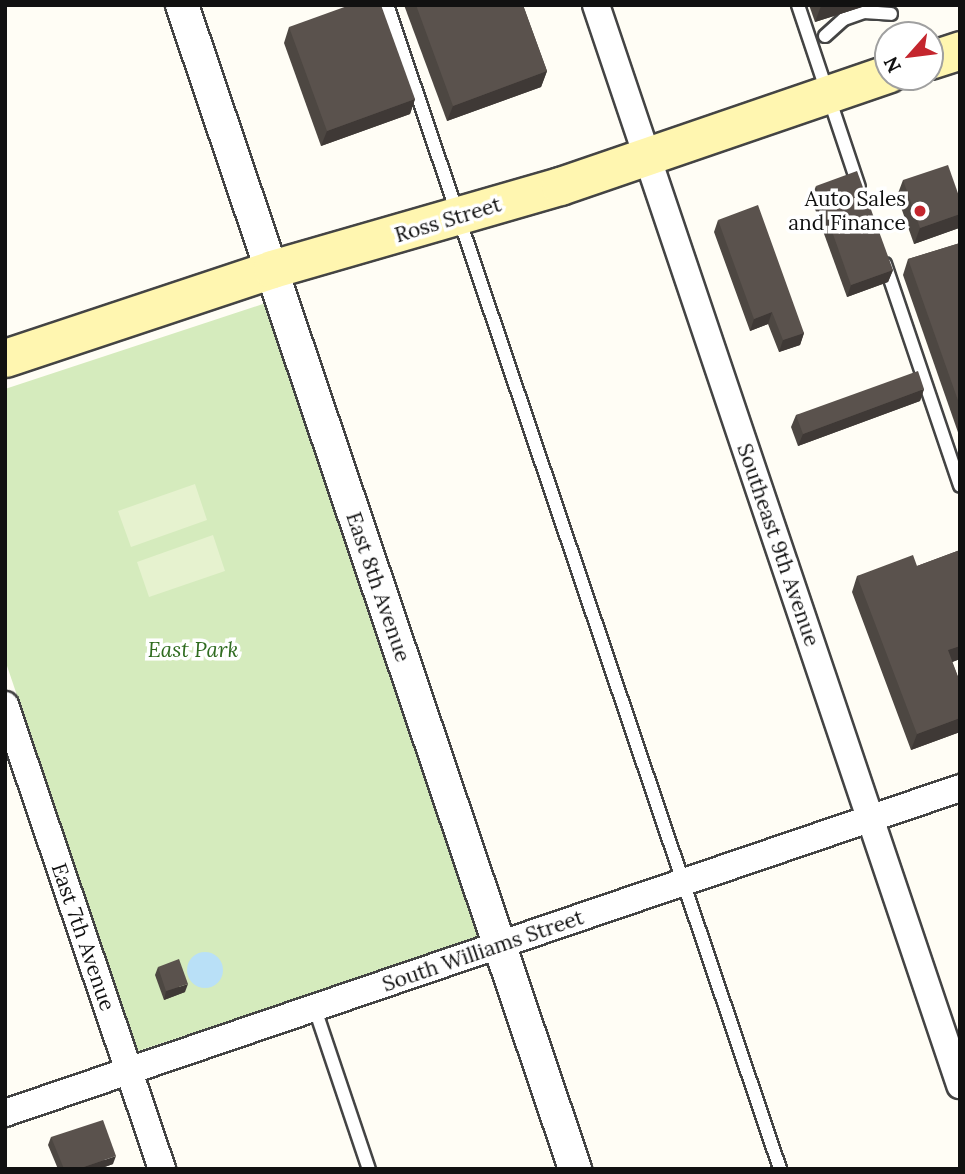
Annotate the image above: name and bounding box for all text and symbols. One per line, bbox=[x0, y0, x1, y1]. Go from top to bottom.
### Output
north arrow bbox=[874, 21, 944, 91]
text: N bbox=[878, 53, 906, 77]
place label: Auto Sales and Finance bbox=[788, 186, 906, 236]
street label: Ross Street bbox=[392, 192, 504, 248]
marker: Auto Sales and Finance bbox=[912, 203, 928, 219]
street label: Southeast 9th Avenue bbox=[731, 440, 825, 650]
street label: East 8th Avenue bbox=[341, 509, 415, 665]
park label: East Park bbox=[148, 637, 238, 663]
street label: East 7th Avenue bbox=[46, 860, 120, 1014]
street label: South Williams Street bbox=[379, 905, 587, 997]

